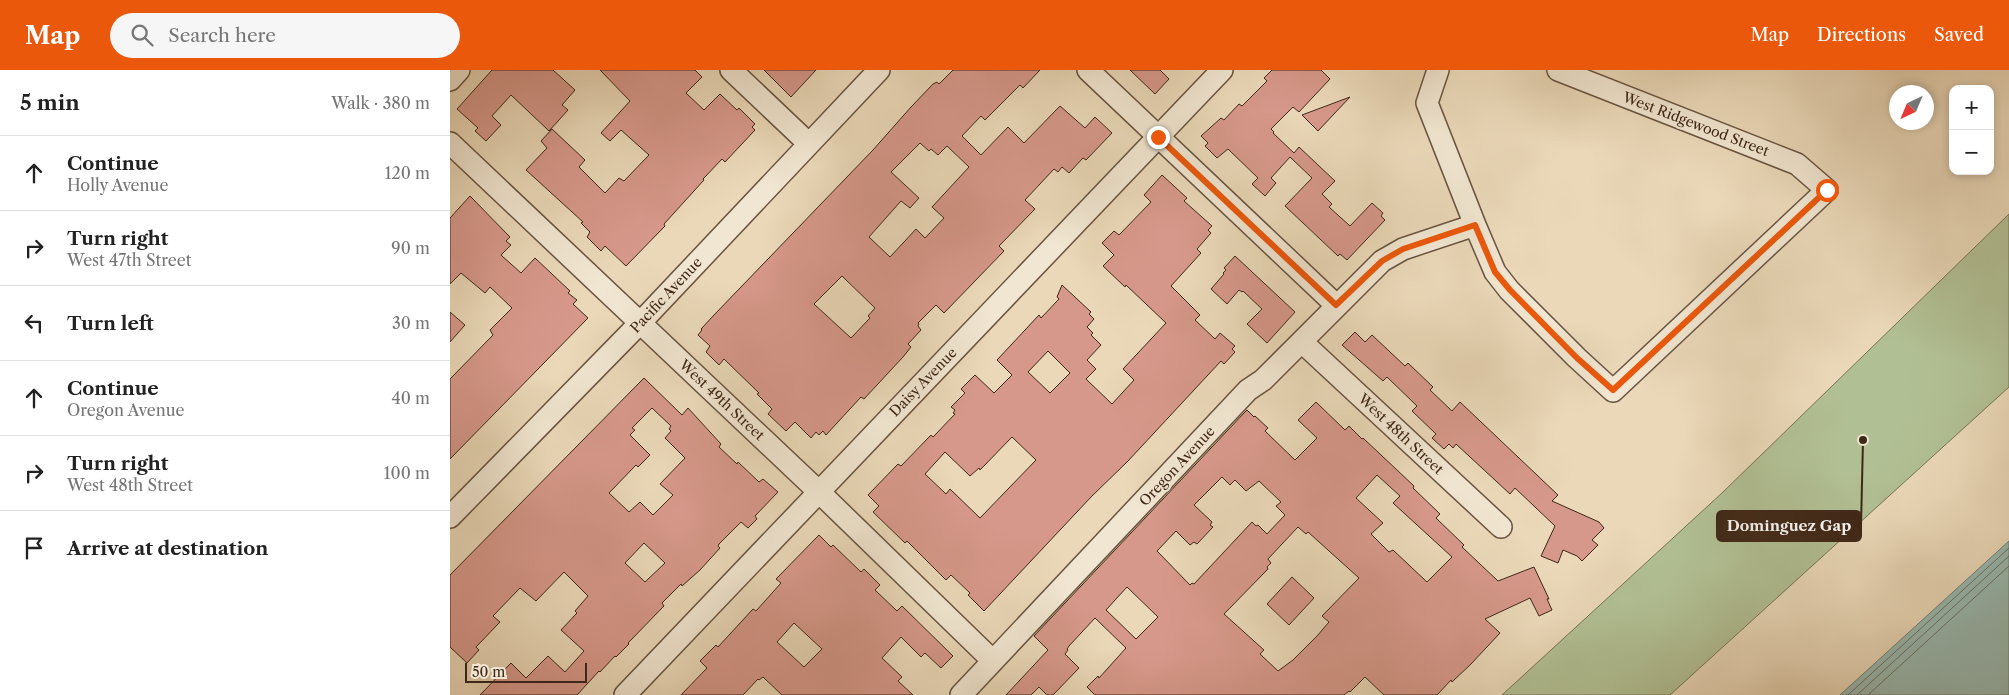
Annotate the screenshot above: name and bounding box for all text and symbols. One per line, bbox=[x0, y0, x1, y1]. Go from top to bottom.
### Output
search box bbox=[110, 13, 460, 58]
text: Map bbox=[25, 21, 80, 50]
icon: search bbox=[128, 21, 156, 49]
text: Search here bbox=[168, 24, 276, 47]
text: Map bbox=[1750, 24, 1789, 46]
text: Directions bbox=[1817, 24, 1906, 46]
text: Saved bbox=[1934, 24, 1984, 46]
north arrow bbox=[1889, 85, 1934, 130]
map controls bbox=[1949, 85, 1994, 175]
button: + bbox=[1949, 85, 1994, 130]
street label: West Ridgewood Street bbox=[1620, 87, 1772, 160]
text: 5 min bbox=[20, 90, 80, 115]
text: Walk · 380 m bbox=[331, 93, 430, 113]
route end bbox=[1147, 126, 1170, 149]
button: − bbox=[1949, 130, 1994, 175]
text: Continue bbox=[67, 152, 159, 175]
icon: ahead bbox=[20, 159, 48, 187]
text: 120 m bbox=[385, 163, 430, 183]
text: Holly Avenue bbox=[67, 175, 168, 195]
route start bbox=[1816, 179, 1839, 202]
text: Turn right bbox=[67, 227, 168, 250]
icon: right bbox=[20, 234, 48, 262]
text: 90 m bbox=[391, 238, 430, 258]
text: West 47th Street bbox=[67, 250, 191, 270]
street label: Pacific Avenue bbox=[626, 253, 706, 337]
icon: left bbox=[20, 309, 48, 337]
text: Turn left bbox=[67, 312, 154, 335]
text: 30 m bbox=[392, 313, 430, 333]
street label: Daisy Avenue bbox=[886, 344, 961, 420]
street label: West 49th Street bbox=[675, 355, 768, 444]
text: Continue bbox=[67, 377, 159, 400]
icon: ahead bbox=[20, 384, 48, 412]
text: 40 m bbox=[391, 388, 430, 408]
street label: West 48th Street bbox=[1354, 389, 1447, 478]
text: Oregon Avenue bbox=[67, 400, 184, 420]
street label: Oregon Avenue bbox=[1135, 422, 1219, 510]
text: Turn right bbox=[67, 452, 168, 475]
icon: right bbox=[20, 459, 48, 487]
text: 100 m bbox=[384, 463, 430, 483]
text: West 48th Street bbox=[67, 475, 193, 495]
callout: Dominguez Gap bbox=[1717, 511, 1861, 541]
text: Dominguez Gap bbox=[1727, 516, 1851, 535]
icon: arrive bbox=[20, 534, 48, 562]
text: Arrive at destination bbox=[67, 537, 268, 560]
scale bar bbox=[465, 660, 588, 683]
text: 50 m bbox=[472, 663, 505, 681]

